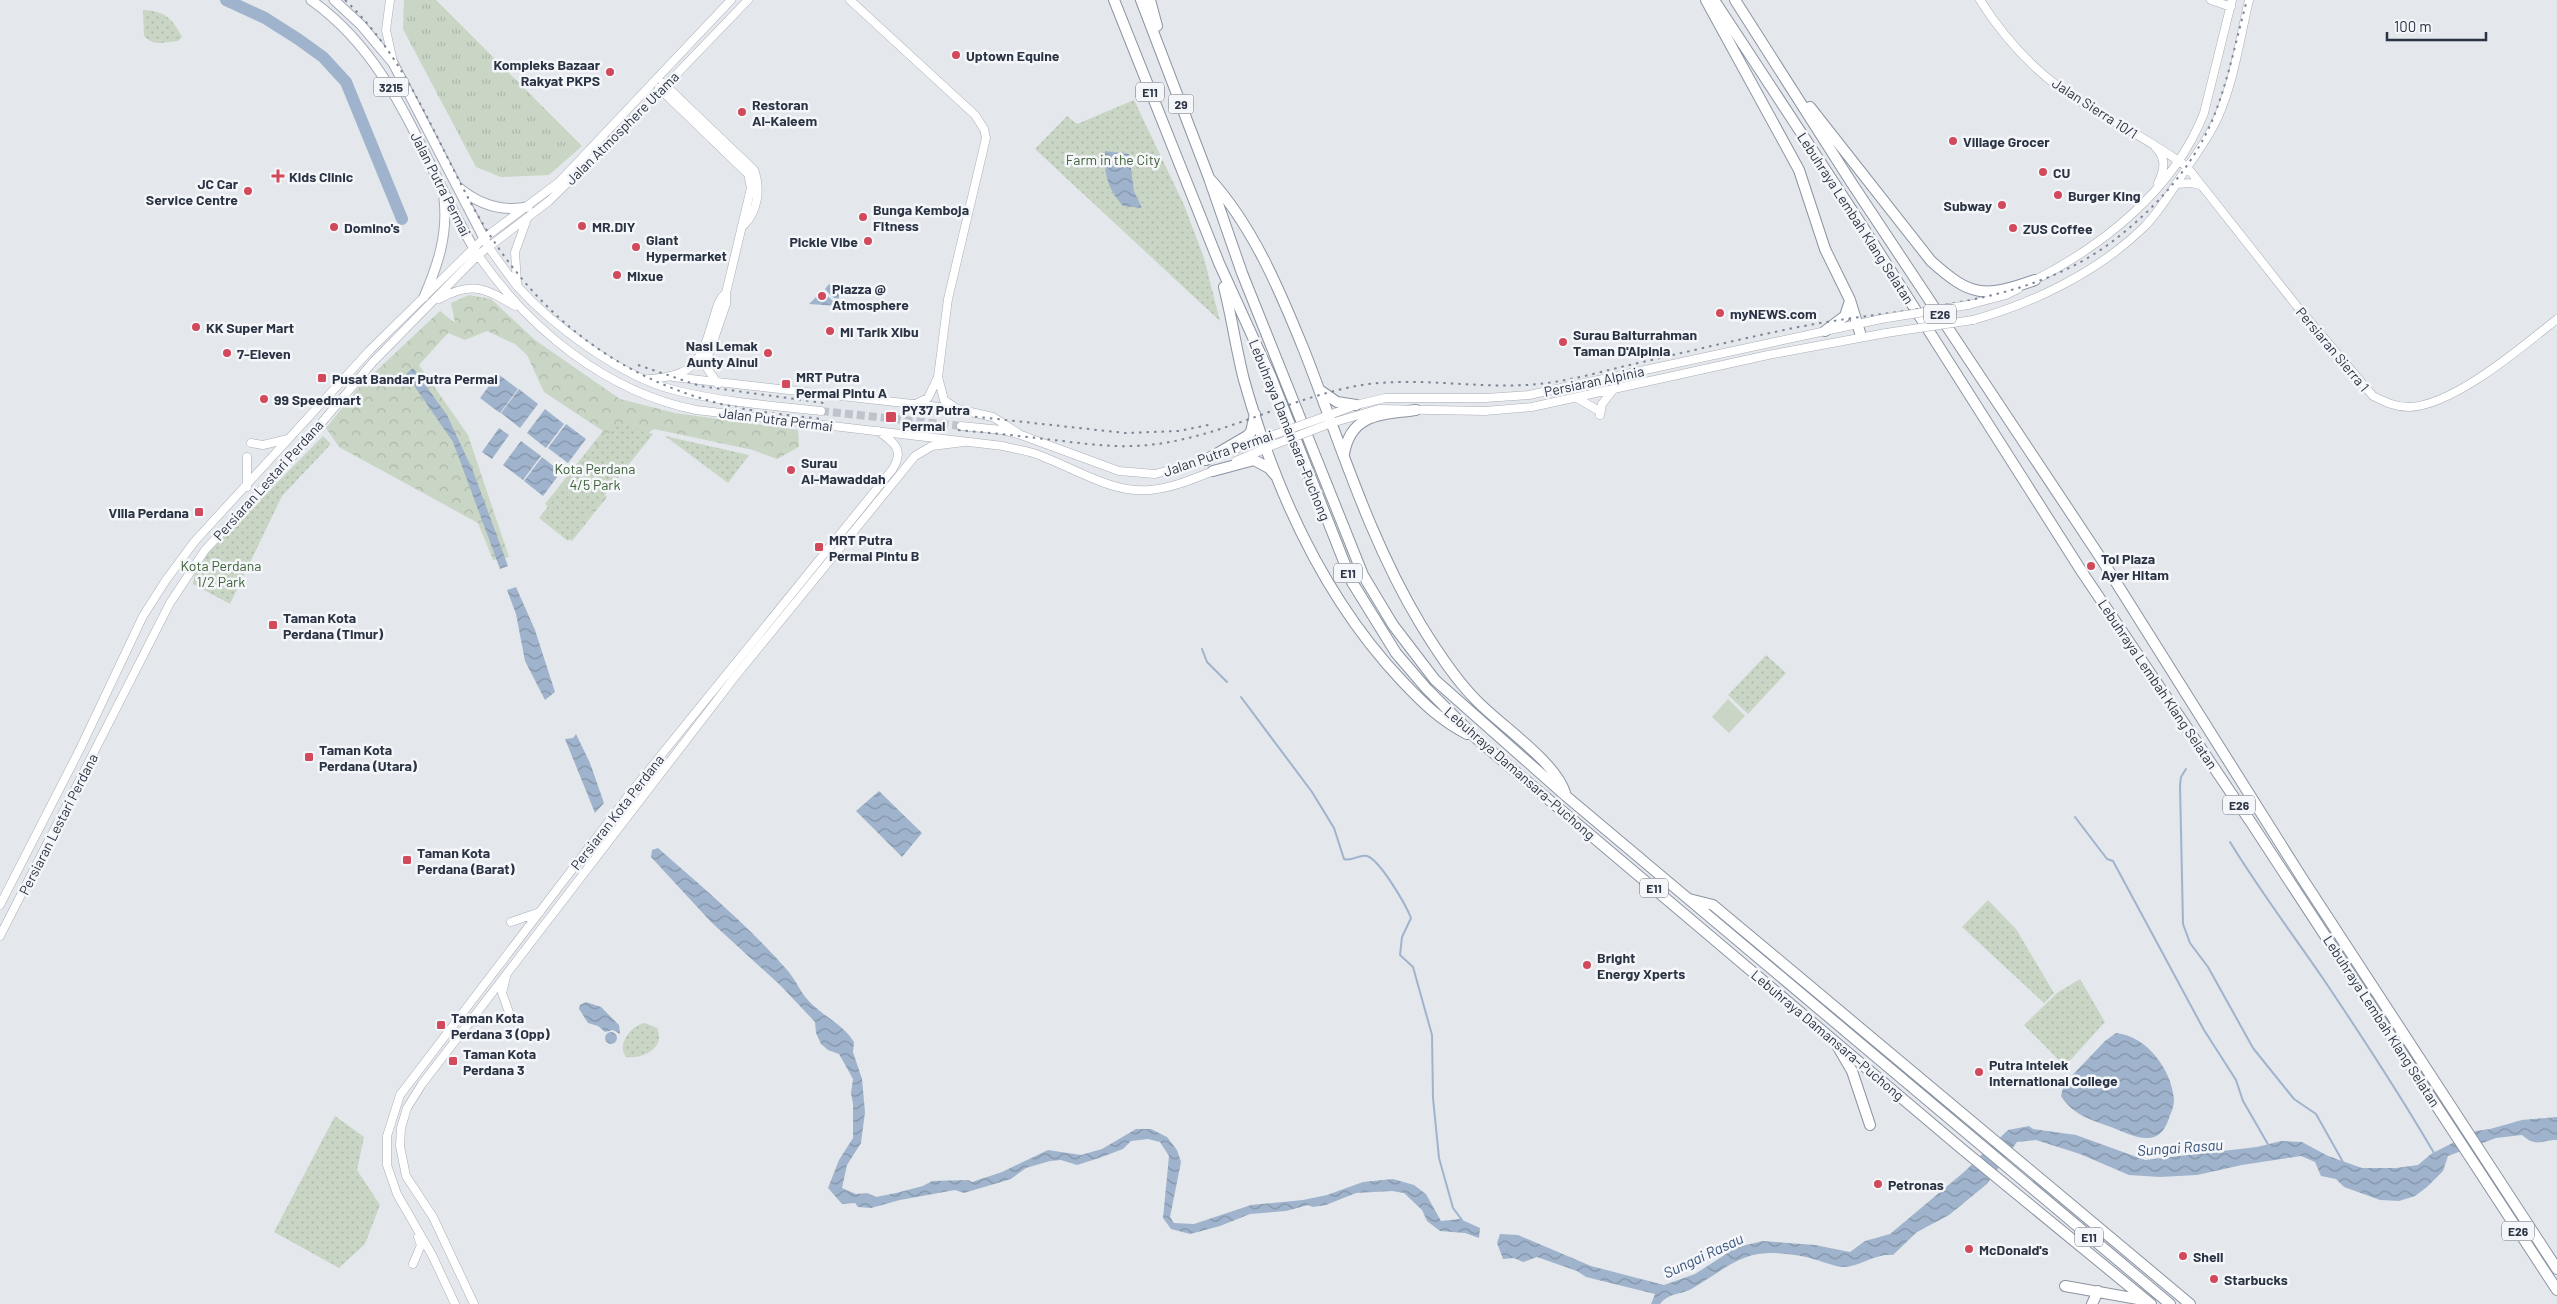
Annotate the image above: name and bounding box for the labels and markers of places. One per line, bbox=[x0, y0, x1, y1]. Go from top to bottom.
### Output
place label: Uptown Equine bbox=[966, 47, 1060, 64]
marker: Uptown Equine bbox=[950, 49, 962, 61]
place label: Kompleks Bazaar Rakyat PKPS bbox=[493, 56, 601, 89]
marker: Kompleks Bazaar Rakyat PKPS bbox=[604, 66, 616, 78]
place label: Restoran Al-Kaleem bbox=[752, 96, 817, 129]
marker: Restoran Al-Kaleem bbox=[736, 106, 748, 118]
place label: Village Grocer bbox=[1963, 133, 2050, 150]
marker: Village Grocer bbox=[1947, 135, 1959, 147]
place label: CU bbox=[2053, 164, 2071, 181]
marker: CU bbox=[2037, 166, 2049, 178]
place label: Kids Clinic bbox=[289, 168, 354, 185]
marker: Kids Clinic bbox=[271, 169, 285, 183]
place label: JC Car Service Centre bbox=[146, 175, 239, 208]
marker: JC Car Service Centre bbox=[242, 185, 254, 197]
place label: Burger King bbox=[2068, 187, 2141, 204]
marker: Burger King bbox=[2052, 189, 2064, 201]
place label: Subway bbox=[1944, 197, 1992, 214]
marker: Subway bbox=[1996, 199, 2008, 211]
place label: Bunga Kemboja Fitness bbox=[873, 201, 969, 234]
marker: Bunga Kemboja Fitness bbox=[857, 211, 869, 223]
place label: MR.DIY bbox=[592, 218, 636, 235]
place label: Domino's bbox=[344, 219, 400, 236]
marker: MR.DIY bbox=[576, 220, 588, 232]
place label: ZUS Coffee bbox=[2023, 220, 2093, 237]
marker: Domino's bbox=[328, 221, 340, 233]
marker: ZUS Coffee bbox=[2007, 222, 2019, 234]
place label: Giant Hypermarket bbox=[646, 231, 727, 264]
place label: Pickle Vibe bbox=[789, 233, 858, 250]
marker: Pickle Vibe bbox=[862, 235, 874, 247]
marker: Giant Hypermarket bbox=[630, 241, 642, 253]
place label: Mixue bbox=[627, 267, 664, 284]
marker: Mixue bbox=[611, 269, 623, 281]
place label: Piazza @ Atmosphere bbox=[832, 280, 909, 313]
marker: Piazza @ Atmosphere bbox=[816, 290, 828, 302]
place label: myNEWS.com bbox=[1730, 305, 1817, 322]
marker: myNEWS.com bbox=[1714, 307, 1726, 319]
place label: KK Super Mart bbox=[206, 319, 294, 336]
marker: KK Super Mart bbox=[190, 321, 202, 333]
place label: Mi Tarik Xibu bbox=[840, 323, 919, 340]
marker: Mi Tarik Xibu bbox=[824, 325, 836, 337]
place label: Surau Baiturrahman Taman D'Alpinia bbox=[1573, 326, 1697, 359]
marker: Surau Baiturrahman Taman D'Alpinia bbox=[1557, 336, 1569, 348]
place label: Nasi Lemak Aunty Ainul bbox=[686, 337, 759, 370]
place label: 7-Eleven bbox=[237, 345, 291, 362]
marker: 7-Eleven bbox=[221, 347, 233, 359]
marker: Nasi Lemak Aunty Ainul bbox=[762, 347, 774, 359]
place label: MRT Putra Permai Pintu A bbox=[796, 368, 888, 401]
place label: Pusat Bandar Putra Permai bbox=[332, 370, 498, 387]
marker: Pusat Bandar Putra Permai bbox=[316, 372, 328, 384]
marker: MRT Putra Permai Pintu A bbox=[780, 378, 792, 390]
place label: 99 Speedmart bbox=[274, 391, 361, 408]
marker: 99 Speedmart bbox=[258, 393, 270, 405]
place label: PY37 Putra Permai bbox=[902, 401, 970, 434]
marker: PY37 Putra Permai bbox=[884, 410, 898, 424]
place label: Surau Al-Mawaddah bbox=[801, 454, 886, 487]
marker: Surau Al-Mawaddah bbox=[785, 464, 797, 476]
place label: VIlla Perdana bbox=[108, 504, 189, 521]
marker: VIlla Perdana bbox=[193, 506, 205, 518]
place label: MRT Putra Permai Pintu B bbox=[829, 531, 919, 564]
marker: MRT Putra Permai Pintu B bbox=[813, 541, 825, 553]
place label: Tol Plaza Ayer Hitam bbox=[2101, 550, 2169, 583]
marker: Tol Plaza Ayer Hitam bbox=[2085, 560, 2097, 572]
place label: Taman Kota Perdana (Timur) bbox=[283, 609, 383, 642]
marker: Taman Kota Perdana (Timur) bbox=[267, 619, 279, 631]
place label: Taman Kota Perdana (Utara) bbox=[319, 741, 417, 774]
marker: Taman Kota Perdana (Utara) bbox=[303, 751, 315, 763]
place label: Taman Kota Perdana (Barat) bbox=[417, 844, 515, 877]
marker: Taman Kota Perdana (Barat) bbox=[401, 854, 413, 866]
place label: Bright Energy Xperts bbox=[1597, 949, 1685, 982]
marker: Bright Energy Xperts bbox=[1581, 959, 1593, 971]
place label: Taman Kota Perdana 3 (Opp) bbox=[451, 1009, 550, 1042]
marker: Taman Kota Perdana 3 (Opp) bbox=[435, 1019, 447, 1031]
place label: Taman Kota Perdana 3 bbox=[463, 1045, 536, 1078]
marker: Taman Kota Perdana 3 bbox=[447, 1055, 459, 1067]
place label: Putra Intelek International College bbox=[1989, 1056, 2118, 1089]
marker: Putra Intelek International College bbox=[1973, 1066, 1985, 1078]
place label: Petronas bbox=[1888, 1176, 1944, 1193]
marker: Petronas bbox=[1872, 1178, 1884, 1190]
place label: McDonald's bbox=[1979, 1241, 2048, 1258]
marker: McDonald's bbox=[1963, 1243, 1975, 1255]
place label: Shell bbox=[2193, 1248, 2223, 1265]
marker: Shell bbox=[2177, 1250, 2189, 1262]
place label: Starbucks bbox=[2224, 1271, 2288, 1288]
marker: Starbucks bbox=[2208, 1273, 2220, 1285]

